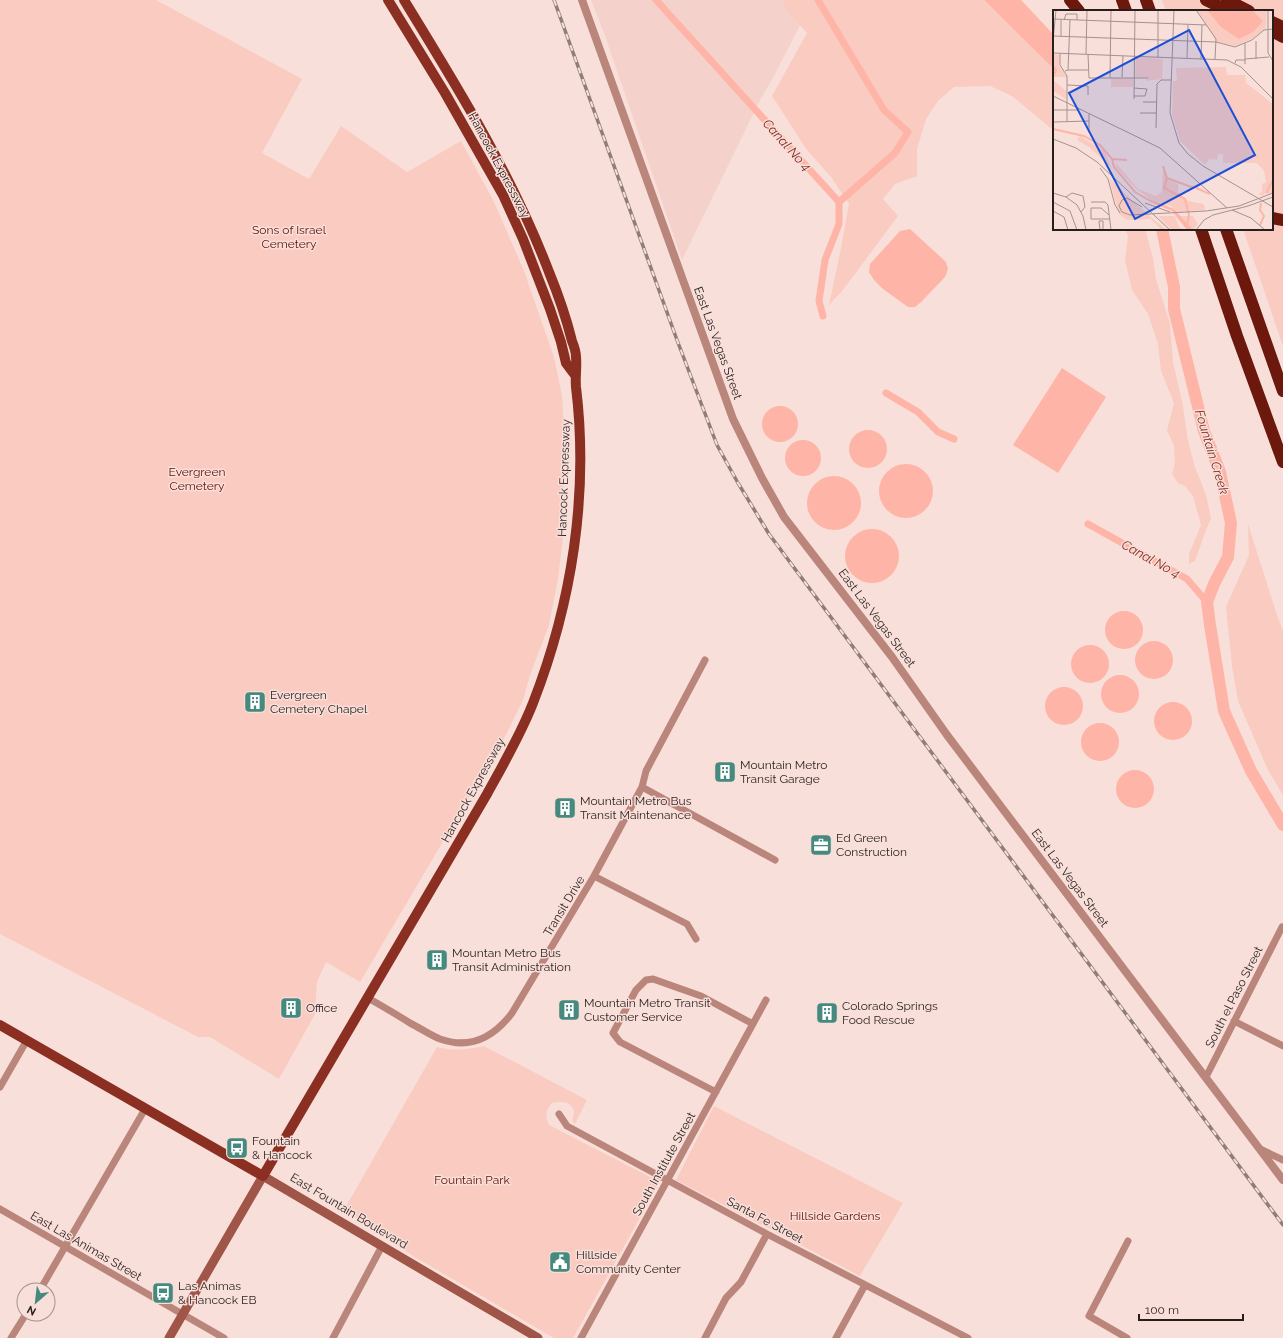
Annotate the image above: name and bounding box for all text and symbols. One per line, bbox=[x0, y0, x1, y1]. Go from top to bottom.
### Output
inset map bbox=[1053, 10, 1273, 230]
street label: Hancock Expressway bbox=[465, 110, 533, 221]
water label: Canal No 4 bbox=[760, 116, 814, 174]
park label: Sons of Israel Cemetery bbox=[252, 223, 327, 251]
street label: East Las Vegas Street bbox=[691, 285, 745, 401]
water label: Fountain Creek bbox=[1192, 408, 1232, 496]
street label: Hancock Expressway bbox=[555, 418, 573, 537]
park label: Evergreen Cemetery bbox=[169, 465, 225, 493]
water label: Canal No 4 bbox=[1119, 537, 1183, 581]
street label: East Las Vegas Street bbox=[836, 566, 918, 670]
place label: Evergreen Cemetery Chapel bbox=[270, 688, 368, 716]
building icon: Evergreen Cemetery Chapel bbox=[242, 689, 268, 715]
street label: Hancock Expressway bbox=[438, 735, 508, 845]
place label: Mountain Metro Transit Garage bbox=[740, 758, 827, 786]
building icon: Mountain Metro Transit Garage bbox=[712, 759, 738, 785]
place label: Mountain Metro Bus Transit Maintenance bbox=[580, 794, 692, 822]
building icon: Mountain Metro Bus Transit Maintenance bbox=[552, 795, 578, 821]
street label: East Las Vegas Street bbox=[1029, 826, 1111, 930]
place label: Ed Green Construction bbox=[836, 831, 907, 859]
office icon: Ed Green Construction bbox=[808, 832, 834, 858]
street label: Transit Drive bbox=[540, 873, 588, 939]
street label: South el Paso Street bbox=[1202, 944, 1266, 1050]
place label: Mountan Metro Bus Transit Administration bbox=[452, 946, 571, 974]
building icon: Mountan Metro Bus Transit Administration bbox=[424, 947, 450, 973]
building icon: Office bbox=[278, 995, 304, 1021]
place label: Mountain Metro Transit Customer Service bbox=[584, 996, 711, 1024]
building icon: Mountain Metro Transit Customer Service bbox=[556, 997, 582, 1023]
place label: Colorado Springs Food Rescue bbox=[842, 999, 938, 1027]
building icon: Colorado Springs Food Rescue bbox=[814, 1000, 840, 1026]
place label: Office bbox=[306, 1001, 337, 1015]
street label: South Institute Street bbox=[630, 1110, 698, 1218]
place label: Fountain & Hancock bbox=[252, 1134, 313, 1162]
bus stop icon: Fountain & Hancock bbox=[224, 1135, 250, 1161]
street label: East Fountain Boulevard bbox=[288, 1170, 410, 1252]
park label: Fountain Park bbox=[434, 1173, 510, 1187]
street label: Santa Fe Street bbox=[724, 1194, 806, 1246]
street label: East Las Animas Street bbox=[28, 1208, 144, 1284]
park label: Hillside Gardens bbox=[790, 1209, 880, 1223]
place label: Hillside Community Center bbox=[576, 1248, 682, 1276]
public building icon: Hillside Community Center bbox=[547, 1249, 573, 1275]
place label: Las Animas & Hancock EB bbox=[178, 1279, 256, 1307]
bus stop icon: Las Animas & Hancock EB bbox=[150, 1280, 176, 1306]
north arrow bbox=[16, 1282, 56, 1322]
scale bar bbox=[1139, 1296, 1243, 1322]
text: N bbox=[25, 1303, 38, 1318]
text: 100 m bbox=[1145, 1303, 1179, 1317]

